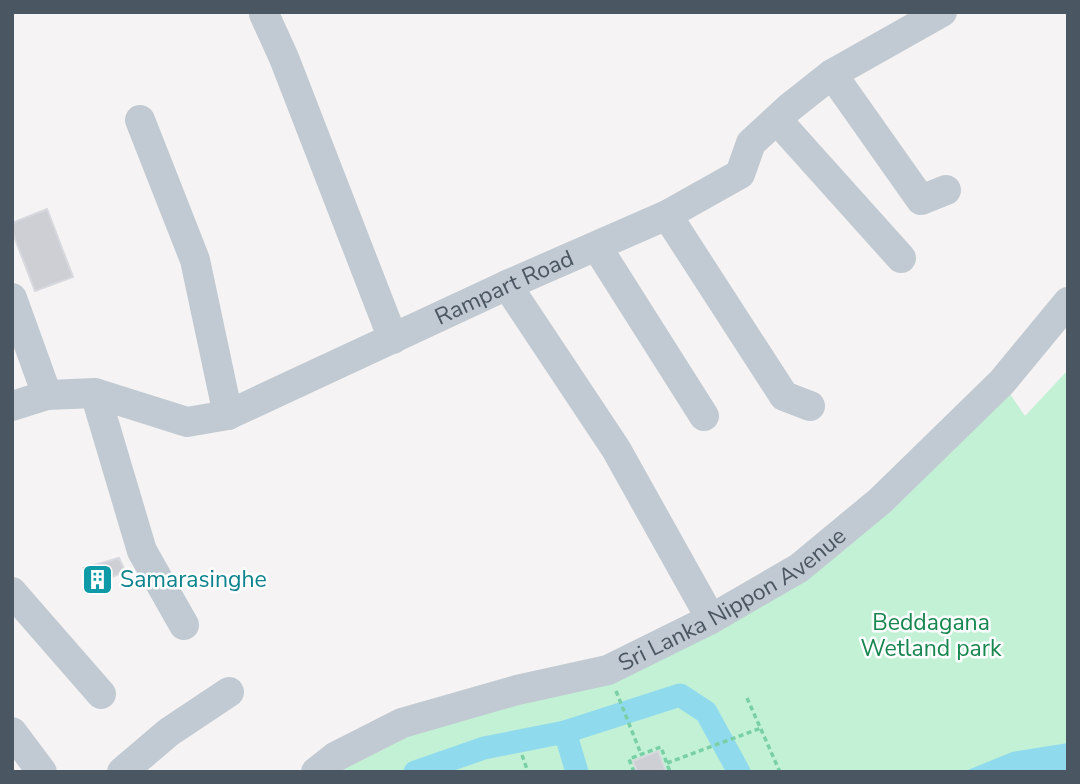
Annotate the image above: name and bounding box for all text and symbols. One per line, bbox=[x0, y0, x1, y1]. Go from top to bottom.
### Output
street label: Rampart Road bbox=[430, 242, 578, 332]
street label: Sri Lanka Nippon Avenue bbox=[612, 520, 852, 678]
building icon: Samarasinghe bbox=[80, 562, 114, 596]
place label: Samarasinghe bbox=[120, 564, 267, 595]
park label: Beddagana Wetland park bbox=[861, 607, 1002, 664]

